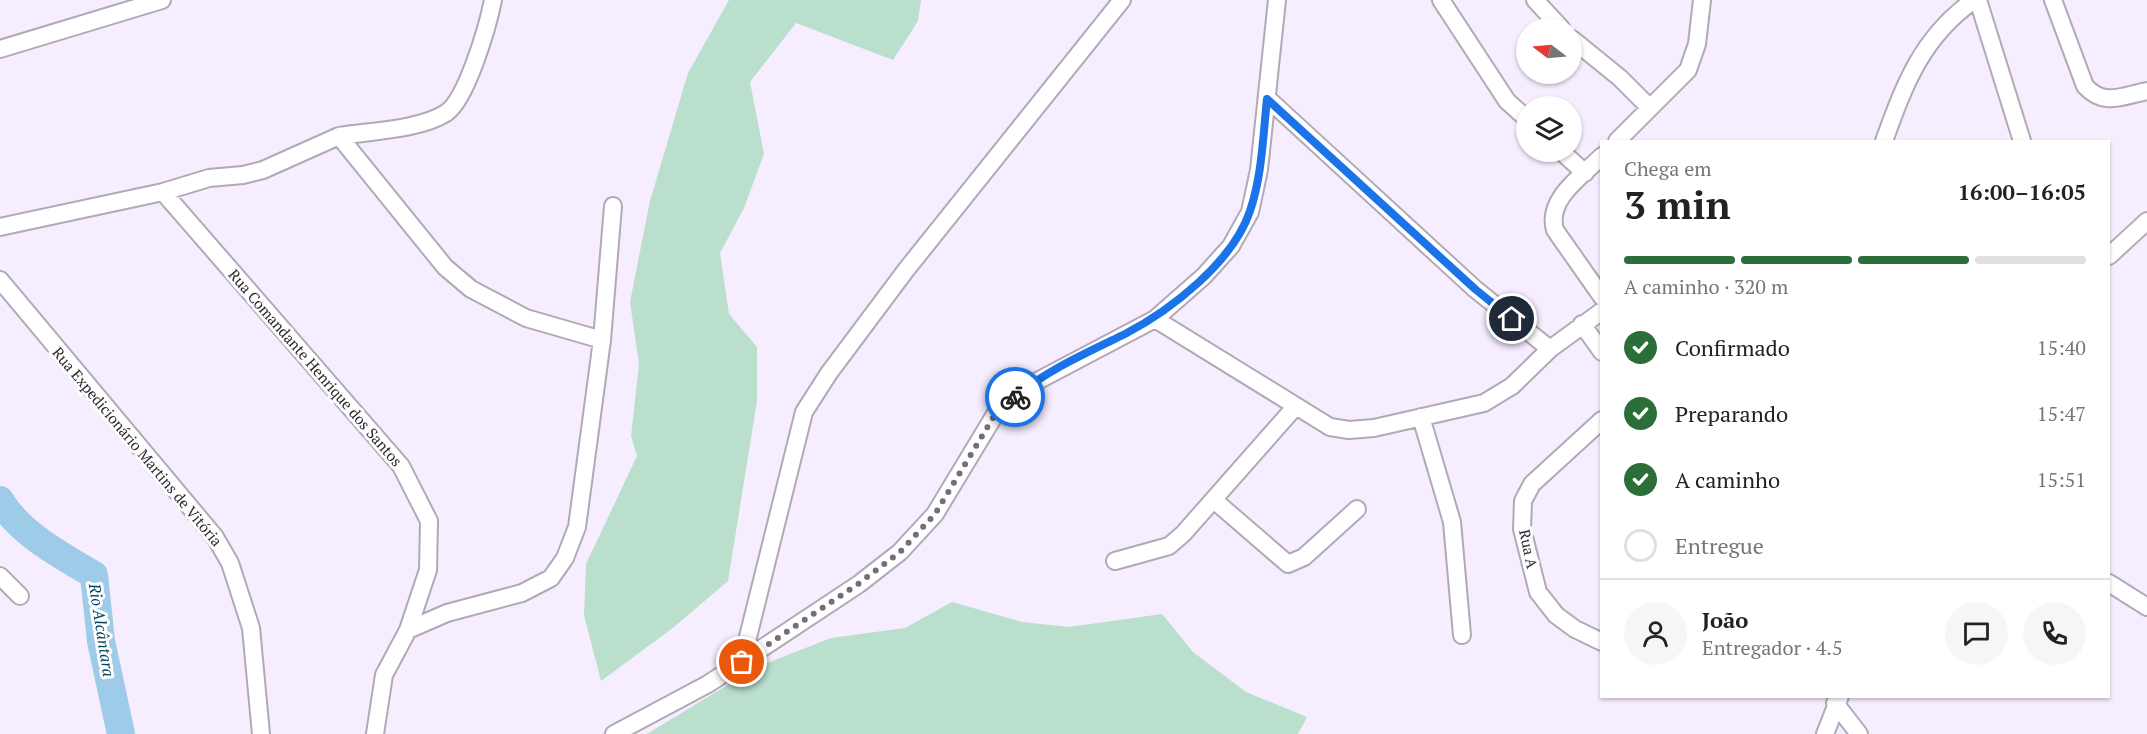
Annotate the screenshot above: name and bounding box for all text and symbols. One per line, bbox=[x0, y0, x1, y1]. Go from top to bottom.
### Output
north arrow bbox=[1516, 18, 1582, 84]
map controls bbox=[1516, 18, 1582, 162]
button: layers bbox=[1516, 96, 1582, 162]
text: Chega em bbox=[1624, 155, 1711, 182]
text: 16:00–16:05 bbox=[1958, 177, 2086, 206]
text: 3 min bbox=[1624, 178, 1731, 230]
street label: Rua Comandante Henrique dos Santos bbox=[224, 264, 407, 470]
text: A caminho · 320 m bbox=[1624, 273, 1788, 300]
pin bbox=[1486, 293, 1537, 344]
icon: home bbox=[1495, 302, 1528, 335]
icon: check bbox=[1624, 331, 1657, 364]
text: Confirmado bbox=[1675, 333, 1790, 362]
text: 15:40 bbox=[2037, 334, 2086, 361]
street label: Rua Expedicionário Martins de Vitória bbox=[48, 343, 227, 551]
courier bbox=[985, 367, 1045, 427]
icon: bike bbox=[999, 381, 1032, 414]
icon: check bbox=[1624, 397, 1657, 430]
text: Preparando bbox=[1675, 399, 1788, 428]
text: 15:47 bbox=[2037, 400, 2086, 427]
icon: check bbox=[1624, 463, 1657, 496]
text: A caminho bbox=[1675, 465, 1780, 494]
text: 15:51 bbox=[2037, 466, 2086, 493]
street label: Rua A bbox=[1515, 527, 1543, 571]
text: Entregue bbox=[1675, 531, 1764, 560]
water label: Rio Alcântara bbox=[84, 581, 120, 678]
button: person bbox=[1624, 602, 1687, 665]
button: chat bbox=[1945, 602, 2008, 665]
button: phone bbox=[2023, 602, 2086, 665]
text: João bbox=[1702, 605, 1748, 634]
text: Entregador · 4.5 bbox=[1702, 634, 1843, 661]
pin bbox=[716, 636, 767, 687]
icon: bag bbox=[725, 645, 758, 678]

